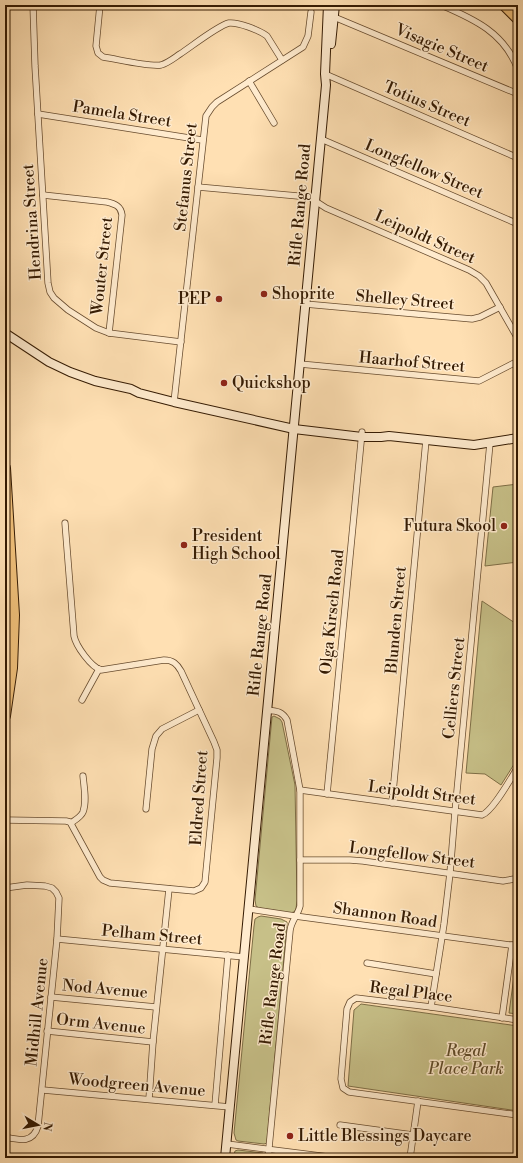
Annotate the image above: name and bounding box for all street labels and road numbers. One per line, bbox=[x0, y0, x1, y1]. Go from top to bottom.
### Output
street label: Visagie Street bbox=[391, 19, 492, 77]
street label: Totius Street bbox=[381, 77, 474, 131]
street label: Pamela Street bbox=[71, 96, 173, 132]
street label: Stefanus Street bbox=[170, 121, 202, 232]
street label: Longfellow Street bbox=[362, 135, 487, 203]
street label: Rifle Range Road bbox=[285, 143, 315, 267]
street label: Hendrina Street bbox=[18, 163, 46, 281]
street label: Leipoldt Street bbox=[371, 206, 479, 268]
street label: Wouter Street bbox=[87, 215, 117, 317]
street label: Shelley Street bbox=[355, 286, 455, 314]
street label: Haarhof Street bbox=[358, 347, 466, 377]
street label: Olga Kirsch Road bbox=[315, 548, 349, 676]
street label: Blunden Street bbox=[381, 565, 411, 676]
street label: Rifle Range Road bbox=[244, 573, 276, 697]
street label: Celliers Street bbox=[439, 636, 469, 740]
street label: Eldred Street bbox=[186, 749, 212, 846]
street label: Leipoldt Street bbox=[367, 776, 477, 810]
street label: Longfellow Street bbox=[348, 837, 477, 873]
street label: Shannon Road bbox=[332, 898, 438, 932]
street label: Pelham Street bbox=[101, 921, 204, 949]
street label: Rifle Range Road bbox=[256, 922, 290, 1046]
street label: Midhill Avenue bbox=[21, 957, 53, 1067]
street label: Nod Avenue bbox=[61, 975, 149, 1003]
street label: Regal Place bbox=[368, 977, 454, 1007]
street label: Orm Avenue bbox=[55, 1009, 147, 1039]
street label: Woodgreen Avenue bbox=[67, 1069, 206, 1101]

